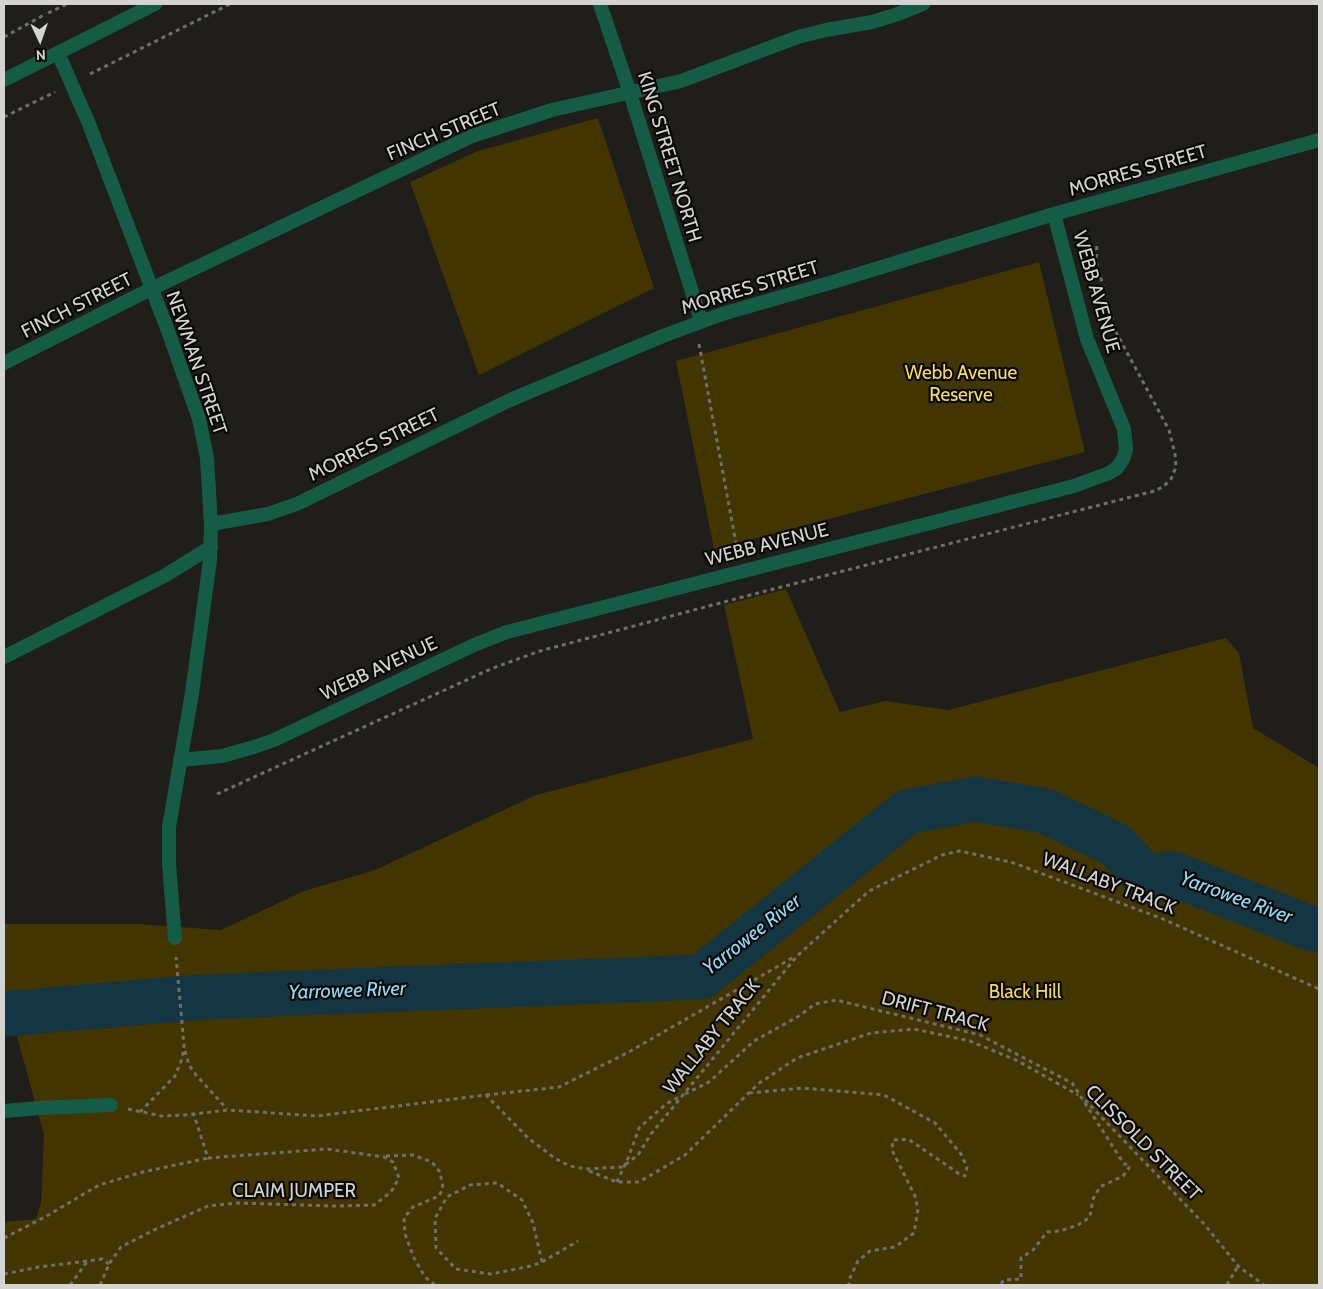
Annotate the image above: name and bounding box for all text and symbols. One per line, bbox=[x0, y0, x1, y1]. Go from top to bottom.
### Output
north arrow bbox=[15, 15, 65, 65]
text: N bbox=[35, 46, 46, 64]
street label: KING STREET NORTH bbox=[632, 69, 706, 245]
street label: FINCH STREET bbox=[384, 98, 504, 166]
street label: MORRES STREET bbox=[1066, 140, 1210, 202]
street label: WEBB AVENUE bbox=[1068, 228, 1124, 356]
street label: MORRES STREET bbox=[678, 256, 822, 320]
street label: FINCH STREET bbox=[18, 268, 136, 344]
street label: NEWMAN STREET bbox=[161, 288, 231, 438]
park label: Webb Avenue Reserve bbox=[905, 362, 1017, 406]
street label: MORRES STREET bbox=[305, 403, 443, 487]
street label: WEBB AVENUE bbox=[703, 519, 831, 571]
street label: WEBB AVENUE bbox=[317, 632, 441, 706]
street label: WALLABY TRACK bbox=[1039, 848, 1179, 920]
water label: Yarrowee River bbox=[1177, 867, 1295, 929]
water label: Yarrowee River bbox=[698, 889, 806, 981]
street label: WALLABY TRACK bbox=[659, 975, 765, 1099]
water label: Yarrowee River bbox=[288, 977, 406, 1005]
park label: Black Hill bbox=[989, 981, 1061, 1003]
street label: DRIFT TRACK bbox=[879, 987, 991, 1037]
street label: CLISSOLD STREET bbox=[1080, 1080, 1206, 1206]
street label: CLAIM JUMPER bbox=[232, 1180, 356, 1202]

